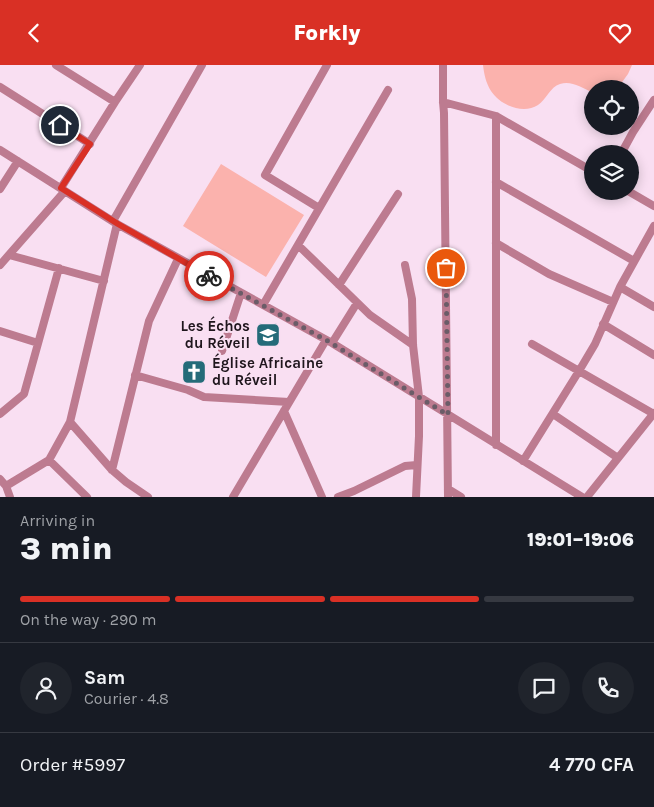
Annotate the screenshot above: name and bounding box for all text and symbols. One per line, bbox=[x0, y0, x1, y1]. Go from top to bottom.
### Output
icon: back bbox=[20, 19, 48, 47]
icon: heart bbox=[606, 19, 634, 47]
text: Forkly bbox=[294, 20, 360, 46]
map controls bbox=[584, 80, 639, 200]
button: locate bbox=[584, 80, 639, 135]
pin bbox=[39, 104, 81, 146]
icon: home bbox=[46, 111, 74, 139]
button: layers bbox=[584, 145, 639, 200]
pin bbox=[425, 247, 467, 289]
courier bbox=[184, 251, 234, 301]
icon: bag bbox=[432, 254, 460, 282]
icon: bike bbox=[195, 262, 223, 290]
place label: Les Échos du Réveil bbox=[180, 316, 250, 352]
school or university icon: Les Échos du Réveil bbox=[255, 322, 281, 348]
place label: Église Africaine du Réveil bbox=[212, 353, 323, 389]
church icon: Église Africaine du Réveil bbox=[181, 359, 207, 385]
text: Arriving in bbox=[20, 511, 95, 530]
text: 19:01–19:06 bbox=[527, 529, 634, 551]
text: 3 min bbox=[20, 530, 113, 567]
text: On the way · 290 m bbox=[20, 610, 157, 629]
button: person bbox=[20, 662, 72, 714]
button: chat bbox=[518, 662, 570, 714]
button: phone bbox=[582, 662, 634, 714]
text: Sam bbox=[84, 667, 125, 689]
text: Courier · 4.8 bbox=[84, 689, 169, 708]
text: Order #5997 bbox=[20, 754, 125, 776]
text: 4 770 CFA bbox=[549, 754, 634, 776]

